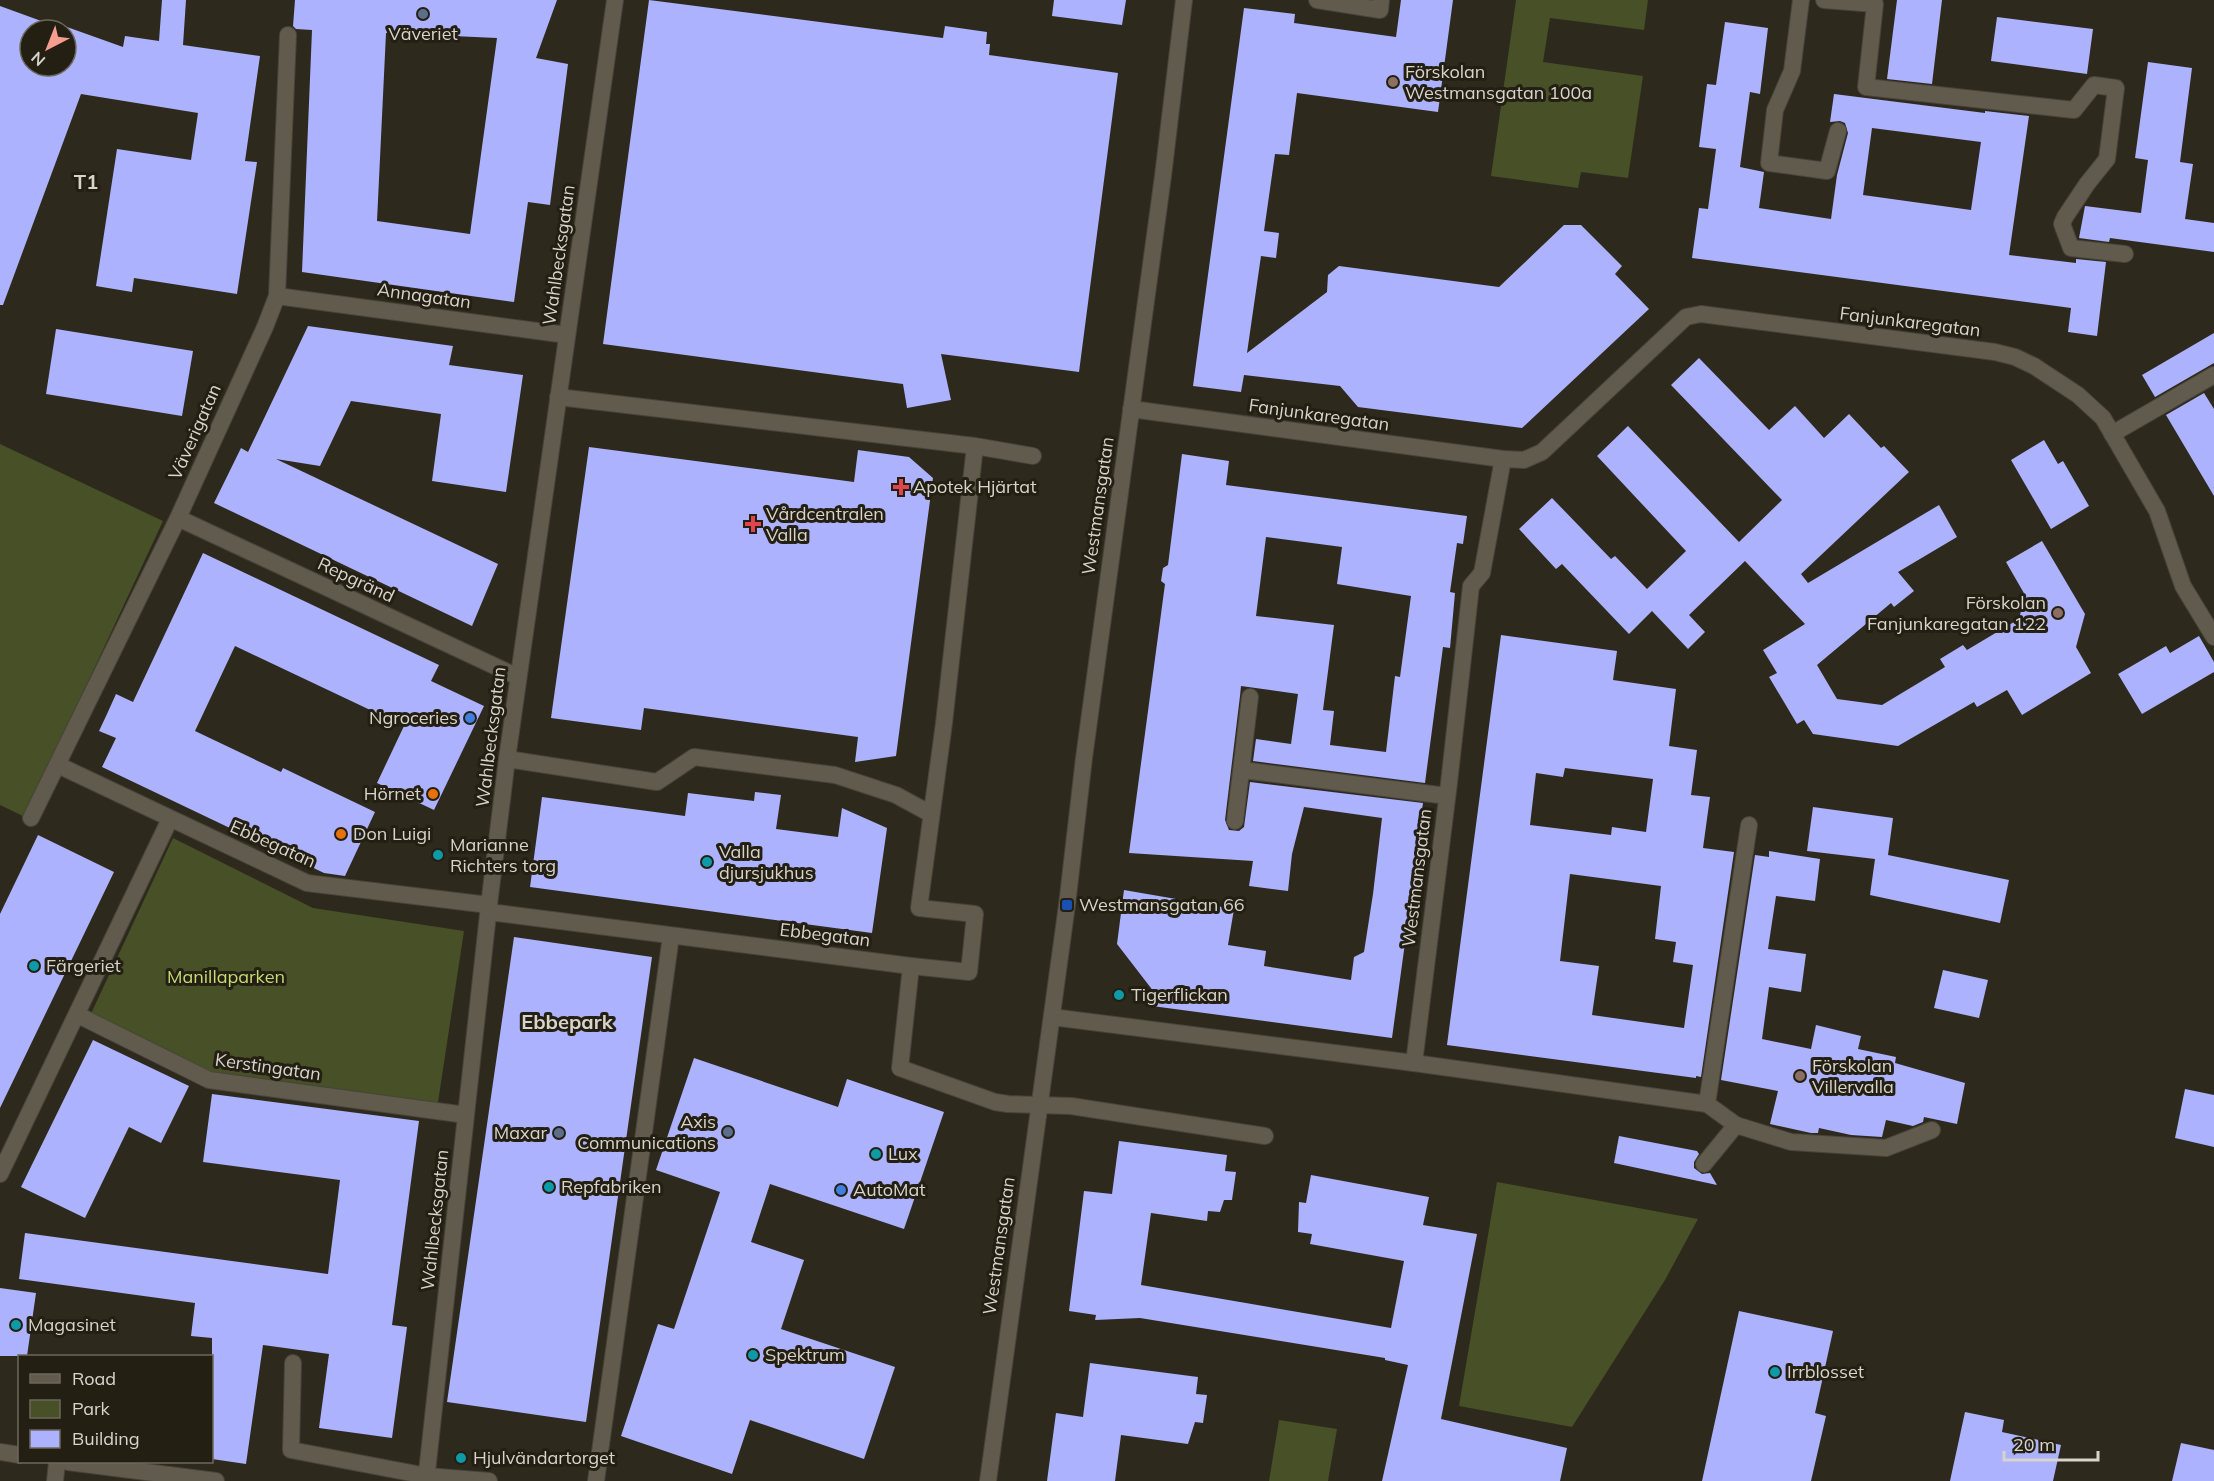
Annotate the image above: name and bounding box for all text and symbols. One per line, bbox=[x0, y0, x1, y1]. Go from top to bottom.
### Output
marker: Väveriet bbox=[416, 7, 430, 21]
north arrow bbox=[18, 18, 78, 78]
place label: Väveriet bbox=[388, 22, 458, 45]
text: N bbox=[27, 48, 49, 71]
place label: Förskolan Westmansgatan 100a bbox=[1405, 60, 1592, 104]
marker: Förskolan Westmansgatan 100a bbox=[1386, 75, 1400, 89]
district label: T1 bbox=[74, 169, 98, 194]
street label: Wahlbecksgatan bbox=[537, 183, 580, 327]
street label: Annagatan bbox=[376, 278, 472, 313]
street label: Fanjunkaregatan bbox=[1838, 301, 1982, 342]
street label: Väverigatan bbox=[163, 380, 226, 483]
street label: Fanjunkaregatan bbox=[1247, 393, 1391, 436]
street label: Westmansgatan bbox=[1076, 435, 1119, 576]
place label: Apotek Hjärtat bbox=[913, 475, 1036, 498]
marker: Apotek Hjärtat bbox=[894, 480, 908, 494]
place label: Vårdcentralen Valla bbox=[766, 502, 884, 546]
marker: Vårdcentralen Valla bbox=[744, 515, 762, 533]
street label: Repgränd bbox=[314, 552, 398, 607]
place label: Förskolan Fanjunkaregatan 122 bbox=[1867, 591, 2046, 635]
marker: Förskolan Fanjunkaregatan 122 bbox=[2051, 606, 2065, 620]
street label: Wahlbecksgatan bbox=[470, 665, 511, 809]
place label: Ngroceries bbox=[369, 706, 458, 729]
marker: Ngroceries bbox=[463, 711, 477, 725]
place label: Hörnet bbox=[364, 782, 421, 805]
marker: Hörnet bbox=[426, 787, 440, 801]
street label: Westmansgatan bbox=[1397, 807, 1436, 948]
street label: Ebbegatan bbox=[227, 814, 320, 873]
place label: Don Luigi bbox=[353, 822, 431, 845]
marker: Don Luigi bbox=[334, 827, 348, 841]
place label: Marianne Richters torg bbox=[450, 833, 556, 877]
place label: Valla djursjukhus bbox=[719, 840, 814, 884]
marker: Marianne Richters torg bbox=[431, 848, 445, 862]
marker: Valla djursjukhus bbox=[700, 855, 714, 869]
place label: Westmansgatan 66 bbox=[1079, 893, 1245, 916]
marker: Westmansgatan 66 bbox=[1060, 898, 1074, 912]
street label: Ebbegatan bbox=[778, 918, 872, 951]
place label: Färgeriet bbox=[46, 954, 121, 977]
marker: Färgeriet bbox=[27, 959, 41, 973]
park label: Manillaparken bbox=[167, 965, 285, 988]
place label: Tigerflickan bbox=[1131, 983, 1228, 1006]
marker: Tigerflickan bbox=[1112, 988, 1126, 1002]
district label: Ebbepark bbox=[521, 1009, 614, 1034]
street label: Kerstingatan bbox=[214, 1048, 323, 1085]
place label: Förskolan Villervalla bbox=[1812, 1054, 1894, 1098]
marker: Förskolan Villervalla bbox=[1793, 1069, 1807, 1083]
place label: Axis Communications bbox=[577, 1110, 716, 1154]
place label: Maxar bbox=[494, 1121, 547, 1144]
marker: Axis Communications bbox=[721, 1125, 735, 1139]
marker: Maxar bbox=[552, 1126, 566, 1140]
place label: Lux bbox=[888, 1142, 918, 1165]
marker: Lux bbox=[869, 1147, 883, 1161]
street label: Wahlbecksgatan bbox=[416, 1148, 453, 1291]
place label: Repfabriken bbox=[561, 1175, 662, 1198]
street label: Westmansgatan bbox=[977, 1175, 1020, 1316]
place label: AutoMat bbox=[853, 1178, 926, 1201]
marker: Repfabriken bbox=[542, 1180, 556, 1194]
marker: AutoMat bbox=[834, 1183, 848, 1197]
place label: Magasinet bbox=[28, 1313, 116, 1336]
marker: Magasinet bbox=[9, 1318, 23, 1332]
place label: Spektrum bbox=[765, 1343, 845, 1366]
marker: Spektrum bbox=[746, 1348, 760, 1362]
legend bbox=[18, 1355, 213, 1463]
place label: Irrblosset bbox=[1787, 1360, 1864, 1383]
marker: Irrblosset bbox=[1768, 1365, 1782, 1379]
text: Road bbox=[72, 1367, 116, 1390]
text: Park bbox=[72, 1397, 111, 1420]
scale bar bbox=[2004, 1424, 2098, 1462]
text: Building bbox=[72, 1427, 140, 1450]
text: 20 m bbox=[2013, 1433, 2055, 1456]
place label: Hjulvändartorget bbox=[473, 1446, 615, 1469]
marker: Hjulvändartorget bbox=[454, 1451, 468, 1465]

